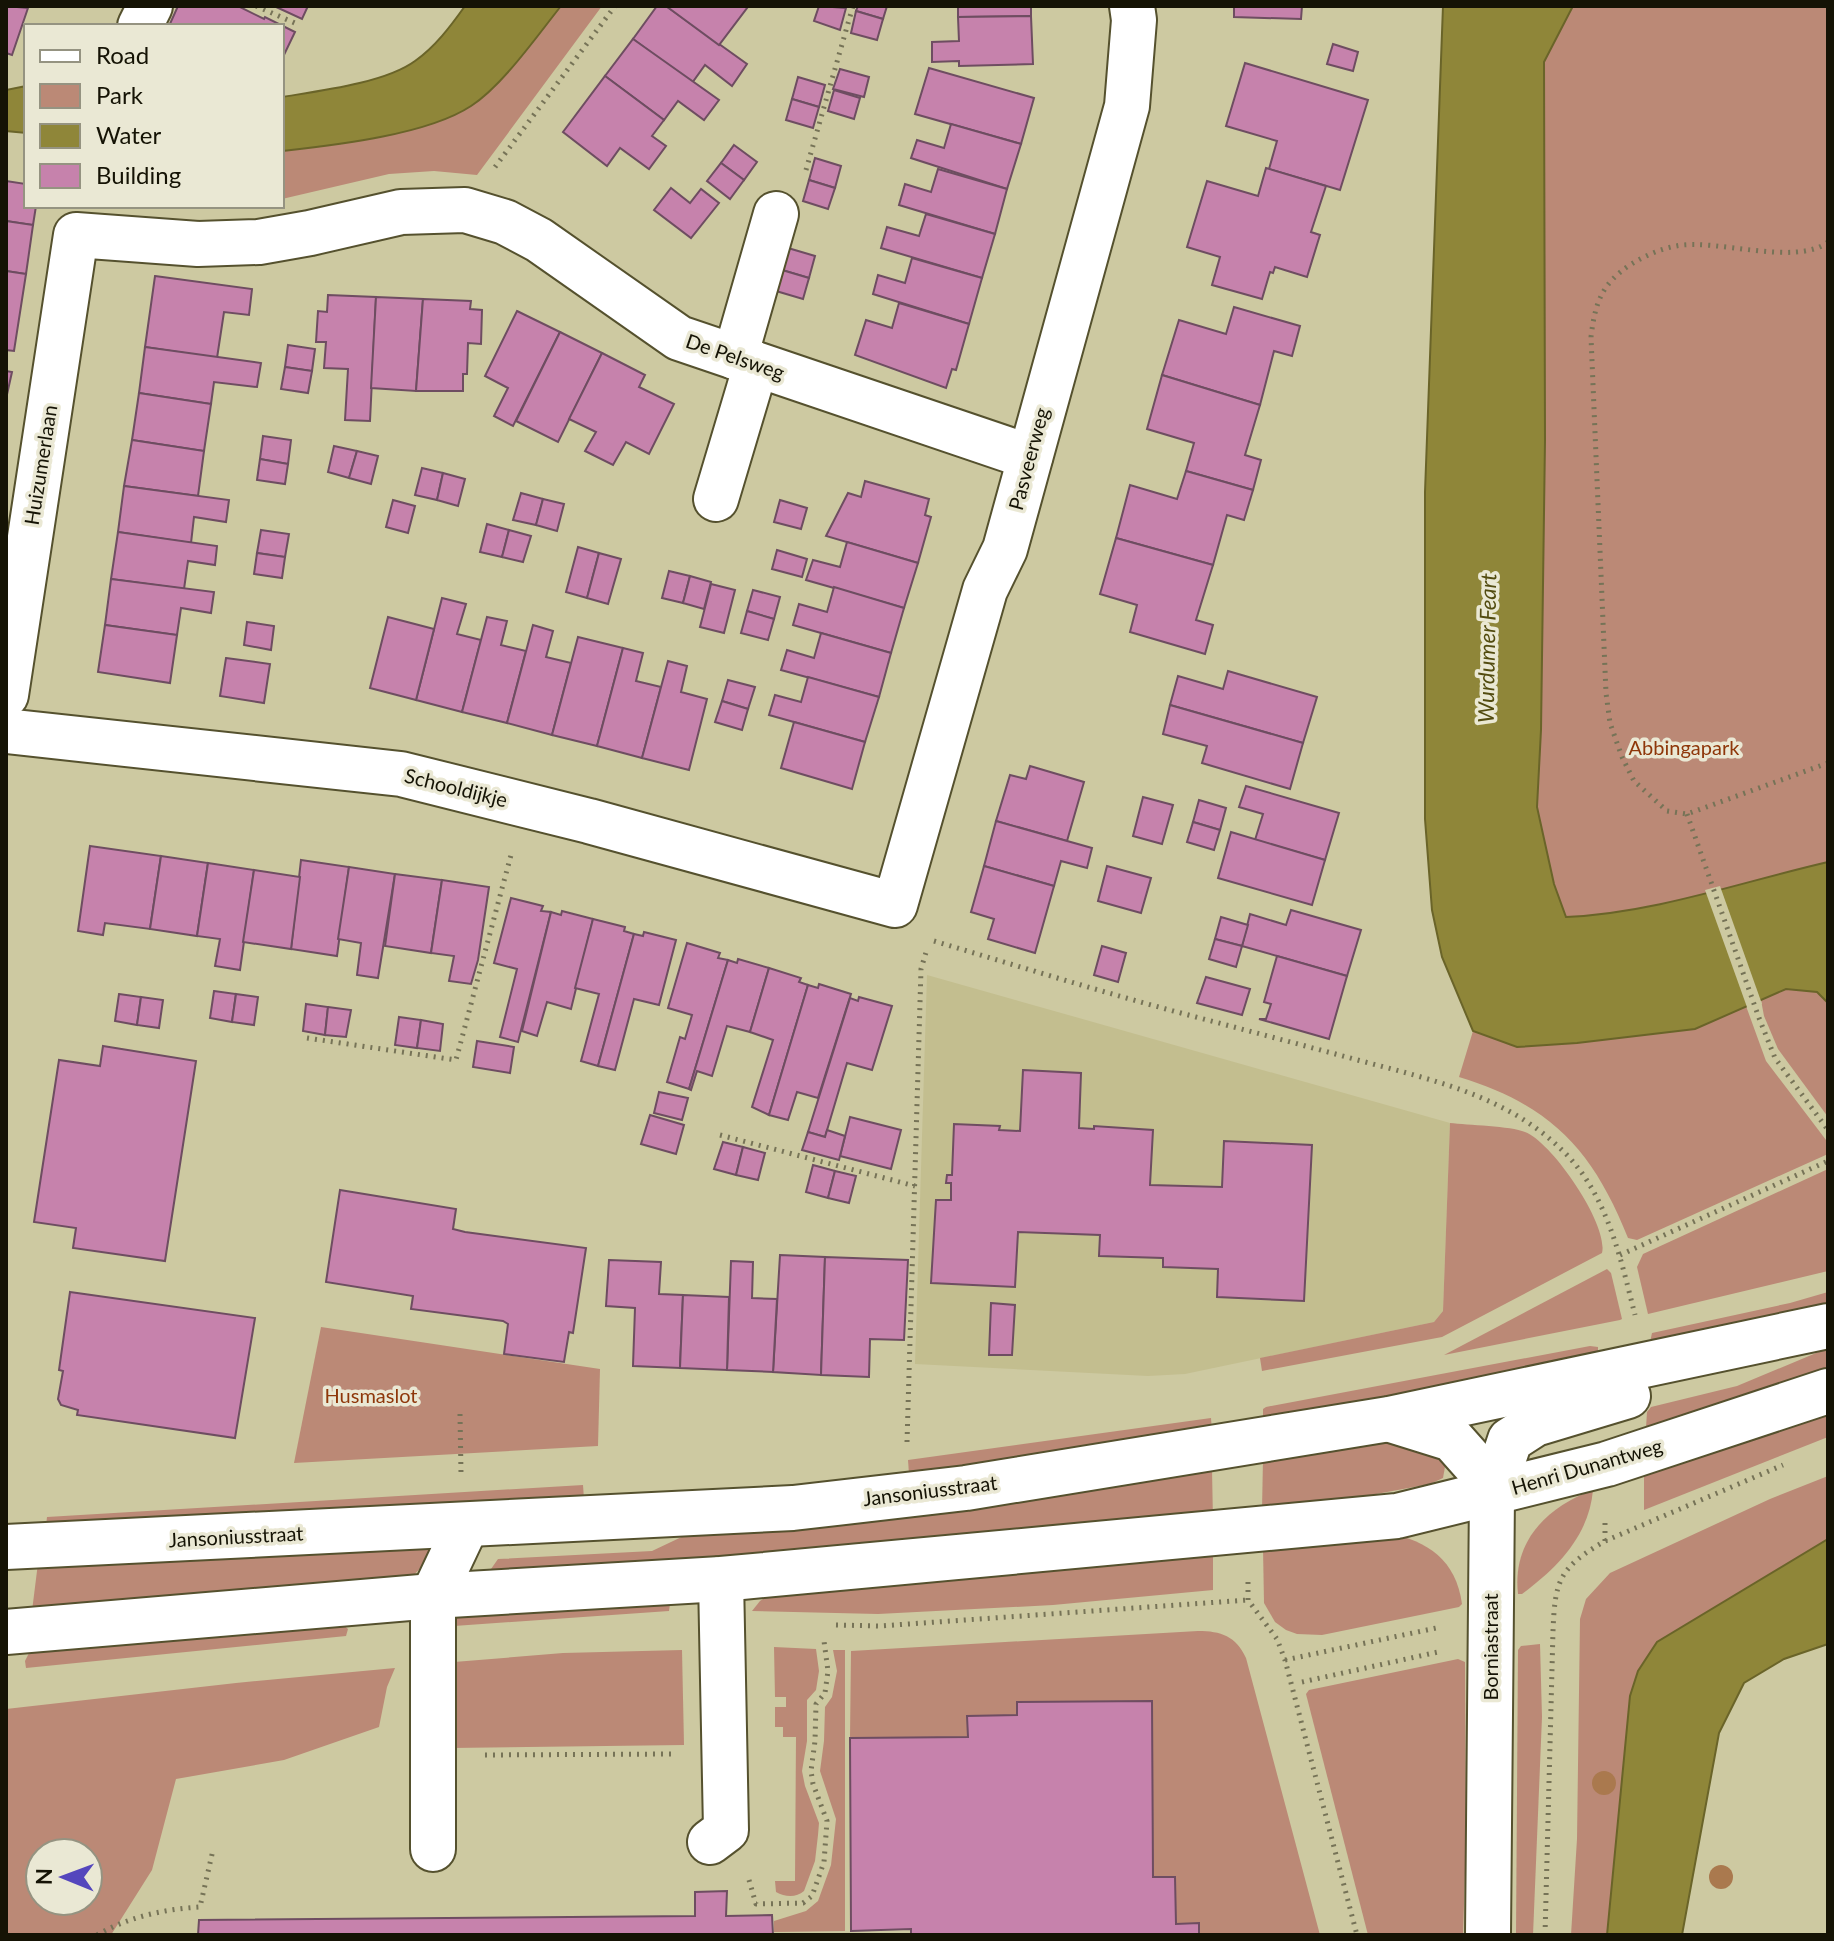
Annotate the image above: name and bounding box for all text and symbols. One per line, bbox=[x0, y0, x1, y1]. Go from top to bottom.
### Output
legend bbox=[24, 24, 284, 208]
text: Road bbox=[96, 40, 149, 69]
text: Park bbox=[96, 80, 144, 109]
text: Water bbox=[96, 120, 161, 149]
text: Building bbox=[96, 160, 181, 189]
street label: De Pelsweg bbox=[683, 328, 788, 384]
street label: Huizumerlaan bbox=[19, 403, 61, 527]
street label: Pasveerweg bbox=[1003, 405, 1053, 513]
water label: Wurdumer Feart bbox=[1472, 572, 1501, 723]
park label: Abbingapark bbox=[1629, 735, 1740, 759]
street label: Schooldijkje bbox=[402, 763, 510, 811]
park label: Husmaslot bbox=[325, 1383, 418, 1407]
street label: Henri Dunantweg bbox=[1508, 1433, 1665, 1499]
street label: Jansoniusstraat bbox=[862, 1470, 998, 1510]
street label: Jansoniusstraat bbox=[168, 1520, 304, 1552]
street label: Borniastraat bbox=[1478, 1593, 1502, 1701]
north arrow bbox=[24, 1837, 104, 1917]
text: N bbox=[30, 1868, 57, 1885]

